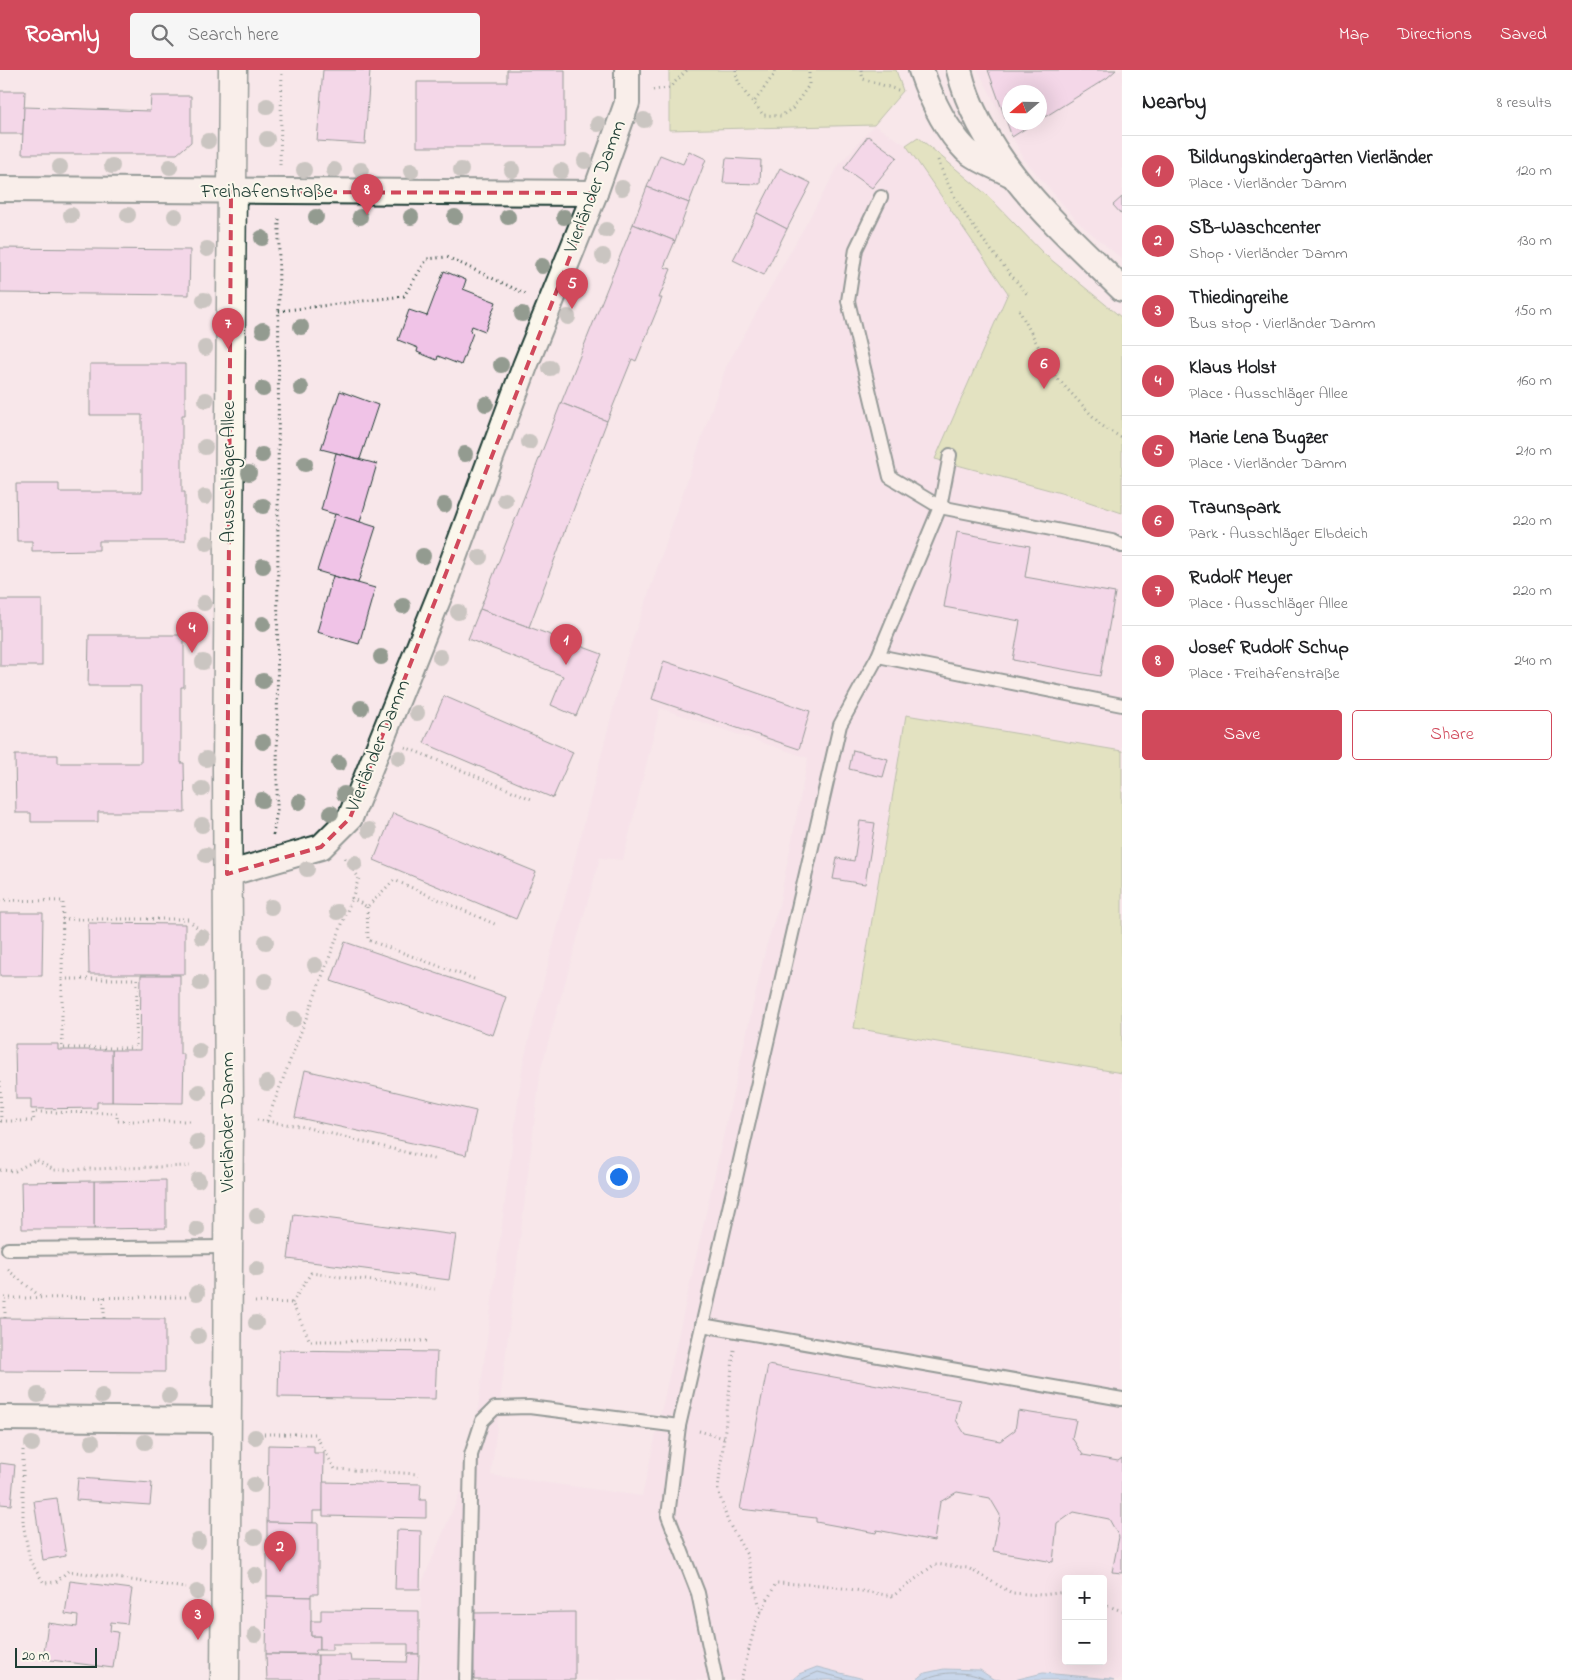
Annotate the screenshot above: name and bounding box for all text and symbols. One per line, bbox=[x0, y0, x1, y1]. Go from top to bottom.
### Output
search box bbox=[130, 13, 480, 58]
text: Roamly bbox=[25, 18, 100, 53]
icon: search bbox=[148, 21, 176, 49]
text: Search here bbox=[188, 22, 279, 49]
text: Map bbox=[1339, 22, 1369, 48]
text: Directions bbox=[1397, 22, 1472, 48]
text: Saved bbox=[1500, 22, 1547, 48]
north arrow bbox=[1002, 85, 1047, 130]
text: Nearby bbox=[1142, 88, 1206, 118]
text: 8 results bbox=[1496, 91, 1552, 115]
street label: Vierländer Damm bbox=[557, 116, 635, 259]
text: Bildungskindergarten Vierländer bbox=[1189, 145, 1432, 172]
text: 1 bbox=[1155, 159, 1161, 183]
text: 120 m bbox=[1516, 159, 1552, 183]
text: Place · Vierländer Damm bbox=[1189, 172, 1347, 196]
pin: 8 bbox=[351, 174, 383, 215]
street label: Freihafenstraße bbox=[200, 178, 333, 207]
text: SB-Waschcenter bbox=[1189, 215, 1320, 242]
text: 2 bbox=[1154, 229, 1162, 253]
text: 130 m bbox=[1517, 229, 1552, 253]
text: Shop · Vierländer Damm bbox=[1189, 242, 1348, 266]
pin: 5 bbox=[556, 268, 588, 309]
text: Thiedingreihe bbox=[1189, 285, 1288, 312]
text: 3 bbox=[1155, 299, 1161, 323]
text: 150 m bbox=[1514, 299, 1552, 323]
pin: 7 bbox=[212, 308, 244, 349]
text: Bus stop · Vierländer Damm bbox=[1189, 312, 1375, 336]
pin: 6 bbox=[1028, 348, 1060, 389]
text: Klaus Holst bbox=[1189, 355, 1277, 382]
text: 4 bbox=[1155, 369, 1161, 393]
text: 160 m bbox=[1517, 369, 1552, 393]
text: Place · Ausschläger Allee bbox=[1189, 382, 1348, 406]
street label: Ausschläger Allee bbox=[215, 401, 245, 543]
text: Marie Lena Bugzer bbox=[1189, 425, 1328, 452]
text: 5 bbox=[1153, 439, 1163, 463]
text: 210 m bbox=[1516, 439, 1552, 463]
text: Place · Vierländer Damm bbox=[1189, 452, 1347, 476]
text: Traunspark bbox=[1189, 495, 1281, 522]
text: 6 bbox=[1154, 509, 1162, 533]
text: 220 m bbox=[1513, 509, 1552, 533]
text: Park · Ausschläger Elbdeich bbox=[1189, 522, 1368, 546]
text: Rudolf Meyer bbox=[1189, 565, 1292, 592]
text: 7 bbox=[1155, 579, 1161, 603]
text: 220 m bbox=[1513, 579, 1552, 603]
text: Place · Ausschläger Allee bbox=[1189, 592, 1348, 616]
pin: 4 bbox=[176, 612, 208, 653]
pin: 1 bbox=[550, 624, 582, 665]
text: Josef Rudolf Schup bbox=[1189, 635, 1349, 662]
text: 8 bbox=[1155, 649, 1161, 673]
text: 240 m bbox=[1514, 649, 1552, 673]
text: Place · Freihafenstraße bbox=[1189, 662, 1340, 686]
street label: Vierländer Damm bbox=[339, 675, 419, 817]
button: Save bbox=[1142, 710, 1342, 760]
button: Share bbox=[1352, 710, 1552, 760]
street label: Vierländer Damm bbox=[214, 1052, 243, 1193]
your location bbox=[606, 1164, 632, 1190]
pin: 2 bbox=[264, 1531, 296, 1572]
map controls bbox=[1062, 1575, 1107, 1665]
button: + bbox=[1062, 1575, 1107, 1620]
pin: 3 bbox=[182, 1599, 214, 1640]
button: − bbox=[1062, 1620, 1107, 1665]
scale bar bbox=[15, 1645, 98, 1668]
text: 20 m bbox=[22, 1646, 49, 1667]

